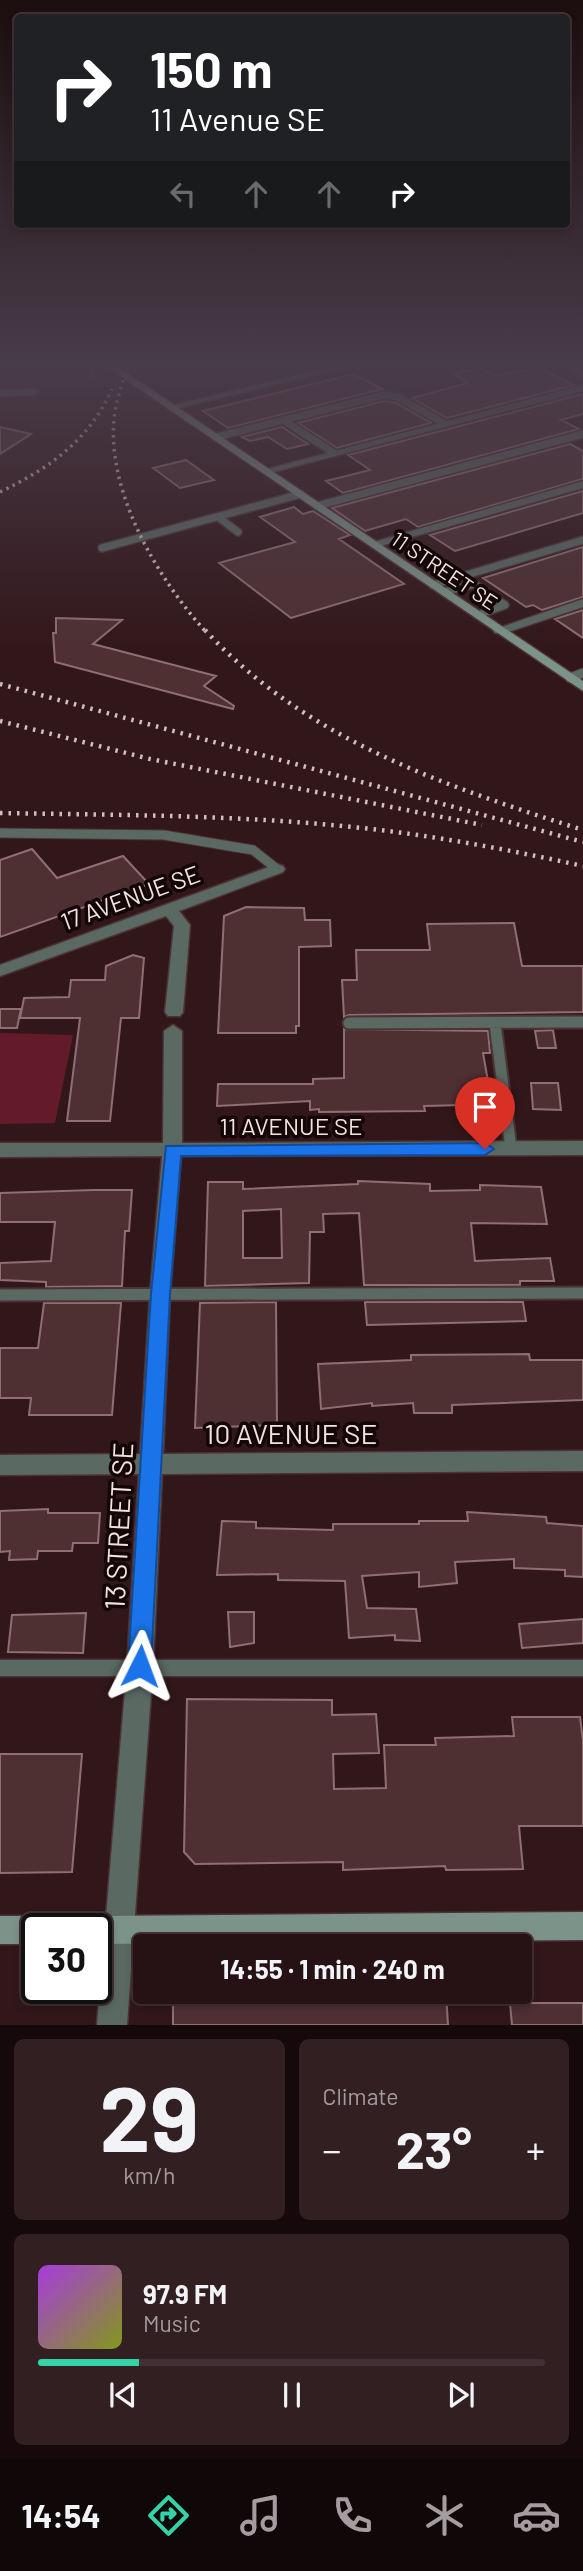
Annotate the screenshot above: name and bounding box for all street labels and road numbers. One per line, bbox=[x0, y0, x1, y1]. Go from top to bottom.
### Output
street label: 11 STREET SE bbox=[387, 525, 503, 615]
street label: 17 AVENUE SE bbox=[56, 858, 204, 936]
street label: 11 AVENUE SE bbox=[219, 1111, 363, 1140]
street label: 10 AVENUE SE bbox=[205, 1416, 377, 1450]
street label: 13 STREET SE bbox=[97, 1442, 139, 1610]

